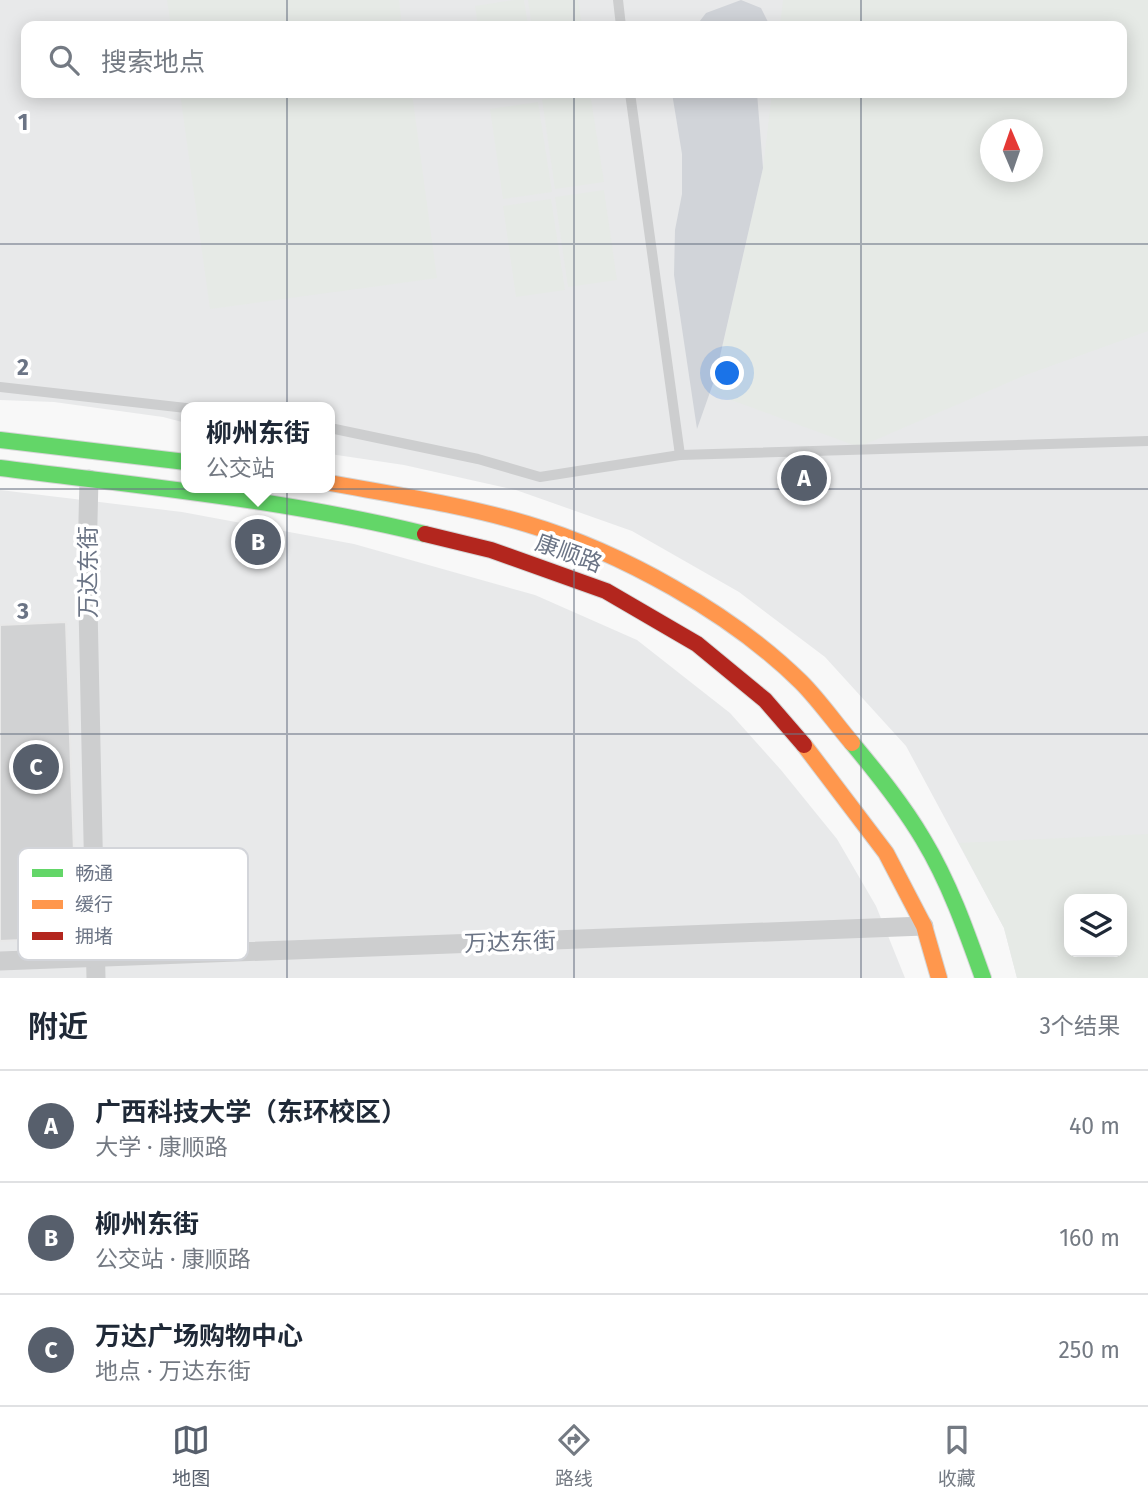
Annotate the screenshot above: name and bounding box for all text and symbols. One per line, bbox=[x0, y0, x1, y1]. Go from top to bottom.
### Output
search box bbox=[21, 21, 1127, 98]
icon: search bbox=[45, 41, 83, 79]
text: 搜索地点 bbox=[101, 47, 205, 78]
text: 1 bbox=[18, 108, 28, 136]
north arrow bbox=[980, 119, 1043, 182]
text: 2 bbox=[17, 353, 29, 381]
your location bbox=[710, 356, 744, 390]
popup bbox=[181, 402, 335, 493]
text: 柳州东街 bbox=[206, 418, 310, 449]
pin: A bbox=[781, 452, 827, 504]
text: 公交站 bbox=[206, 454, 275, 482]
pin: B bbox=[235, 516, 281, 568]
street label: 万达东街 bbox=[74, 526, 102, 618]
street label: 康顺路 bbox=[532, 528, 606, 578]
text: 3 bbox=[16, 597, 29, 625]
pin: C bbox=[13, 741, 59, 793]
legend bbox=[18, 848, 248, 960]
text: 畅通 bbox=[75, 862, 113, 885]
text: 缓行 bbox=[75, 893, 113, 916]
map controls bbox=[1064, 894, 1127, 957]
button: layers bbox=[1064, 894, 1127, 957]
text: 拥堵 bbox=[75, 925, 113, 948]
street label: 万达东街 bbox=[464, 926, 556, 958]
text: 附近 bbox=[28, 1009, 88, 1045]
text: 3个结果 bbox=[1040, 1012, 1120, 1040]
text: 广西科技大学（东环校区） bbox=[95, 1097, 407, 1128]
text: A bbox=[44, 1112, 58, 1140]
text: 40 m bbox=[1069, 1112, 1120, 1140]
text: 大学 · 康顺路 bbox=[95, 1133, 228, 1161]
text: 柳州东街 bbox=[95, 1209, 199, 1240]
text: B bbox=[44, 1224, 58, 1252]
text: 160 m bbox=[1059, 1224, 1120, 1252]
text: 公交站 · 康顺路 bbox=[95, 1245, 251, 1273]
text: 万达广场购物中心 bbox=[95, 1321, 303, 1352]
text: C bbox=[44, 1336, 58, 1364]
text: 250 m bbox=[1058, 1336, 1120, 1364]
text: 地点 · 万达东街 bbox=[95, 1357, 251, 1385]
tab: 地图 bbox=[172, 1421, 210, 1490]
tab: 路线 bbox=[555, 1421, 593, 1490]
tab: 收藏 bbox=[938, 1421, 976, 1490]

